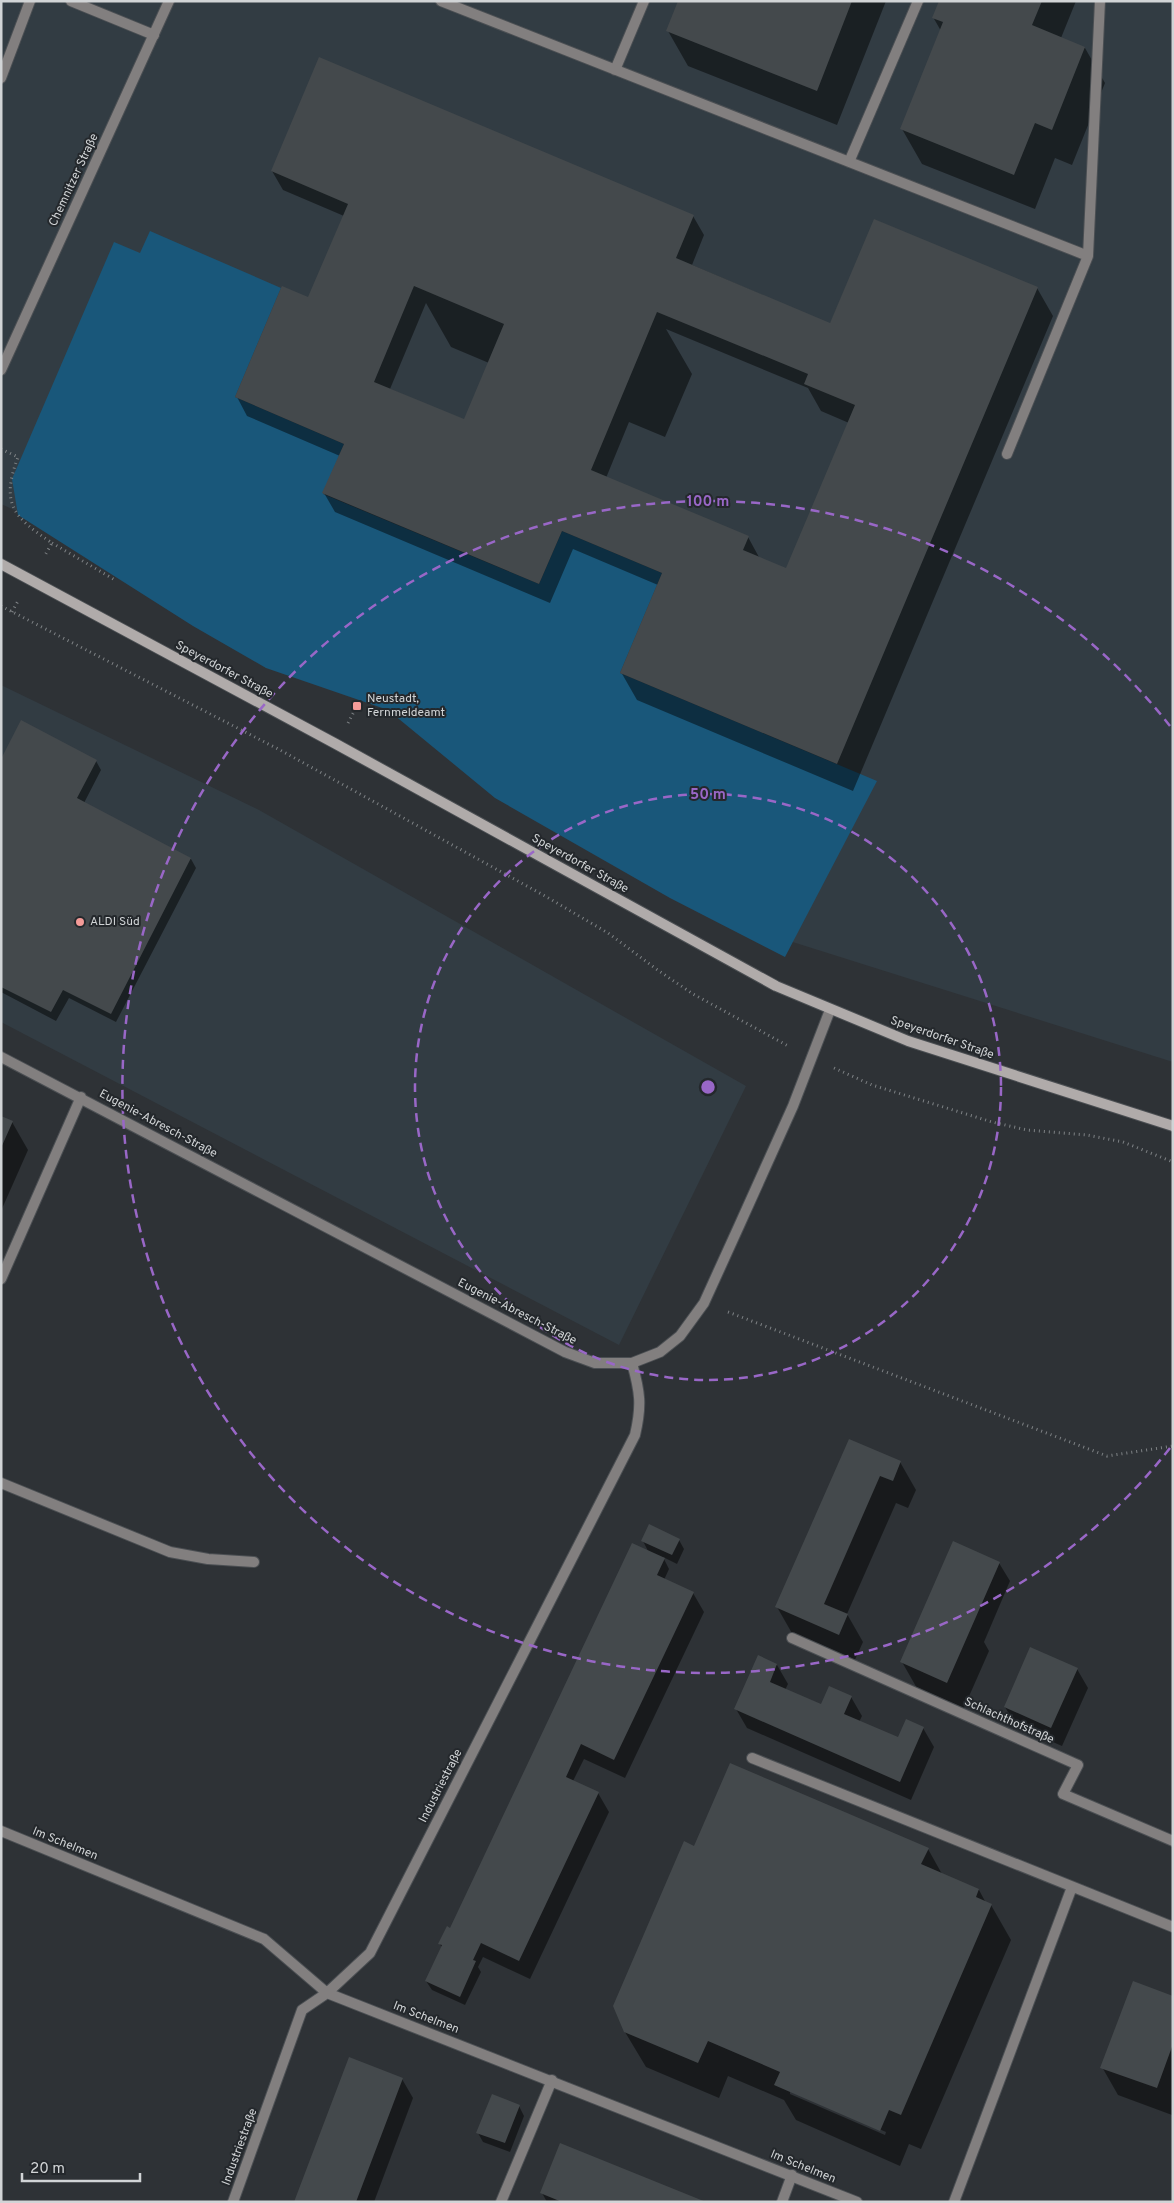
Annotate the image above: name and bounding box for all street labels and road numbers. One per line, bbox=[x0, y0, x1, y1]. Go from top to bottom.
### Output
street label: Chemnitzer Straße bbox=[45, 131, 103, 229]
street label: Speyerdorfer Straße bbox=[172, 637, 276, 703]
street label: Speyerdorfer Straße bbox=[529, 831, 631, 897]
street label: Speyerdorfer Straße bbox=[888, 1013, 996, 1063]
street label: Eugenie-Abresch-Straße bbox=[96, 1086, 220, 1162]
street label: Eugenie-Abresch-Straße bbox=[455, 1275, 579, 1349]
street label: Schlachthofstraße bbox=[962, 1694, 1056, 1748]
street label: Industriestraße bbox=[416, 1746, 466, 1826]
street label: Im Schelmen bbox=[30, 1824, 100, 1864]
street label: Im Schelmen bbox=[391, 1998, 461, 2038]
street label: Industriestraße bbox=[219, 2106, 261, 2188]
street label: Im Schelmen bbox=[768, 2147, 838, 2187]

